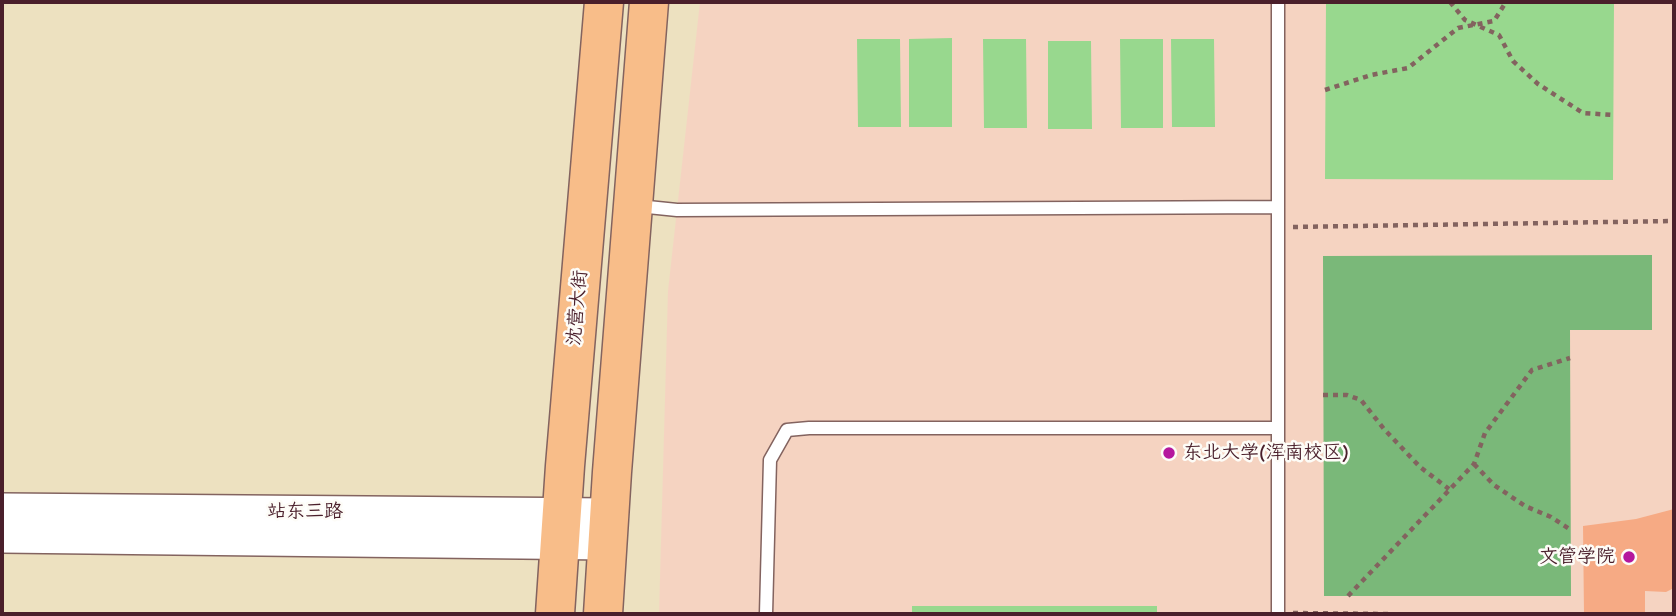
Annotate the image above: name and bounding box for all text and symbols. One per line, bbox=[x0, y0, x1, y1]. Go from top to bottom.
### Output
street label: 沈营大街 bbox=[563, 269, 593, 347]
place label: 东北大学(浑南校区) bbox=[1183, 442, 1349, 464]
marker: 东北大学(浑南校区) bbox=[1161, 445, 1177, 461]
street label: 站东三路 bbox=[267, 501, 343, 523]
place label: 文管学院 bbox=[1539, 546, 1615, 568]
marker: 文管学院 bbox=[1621, 549, 1637, 565]

